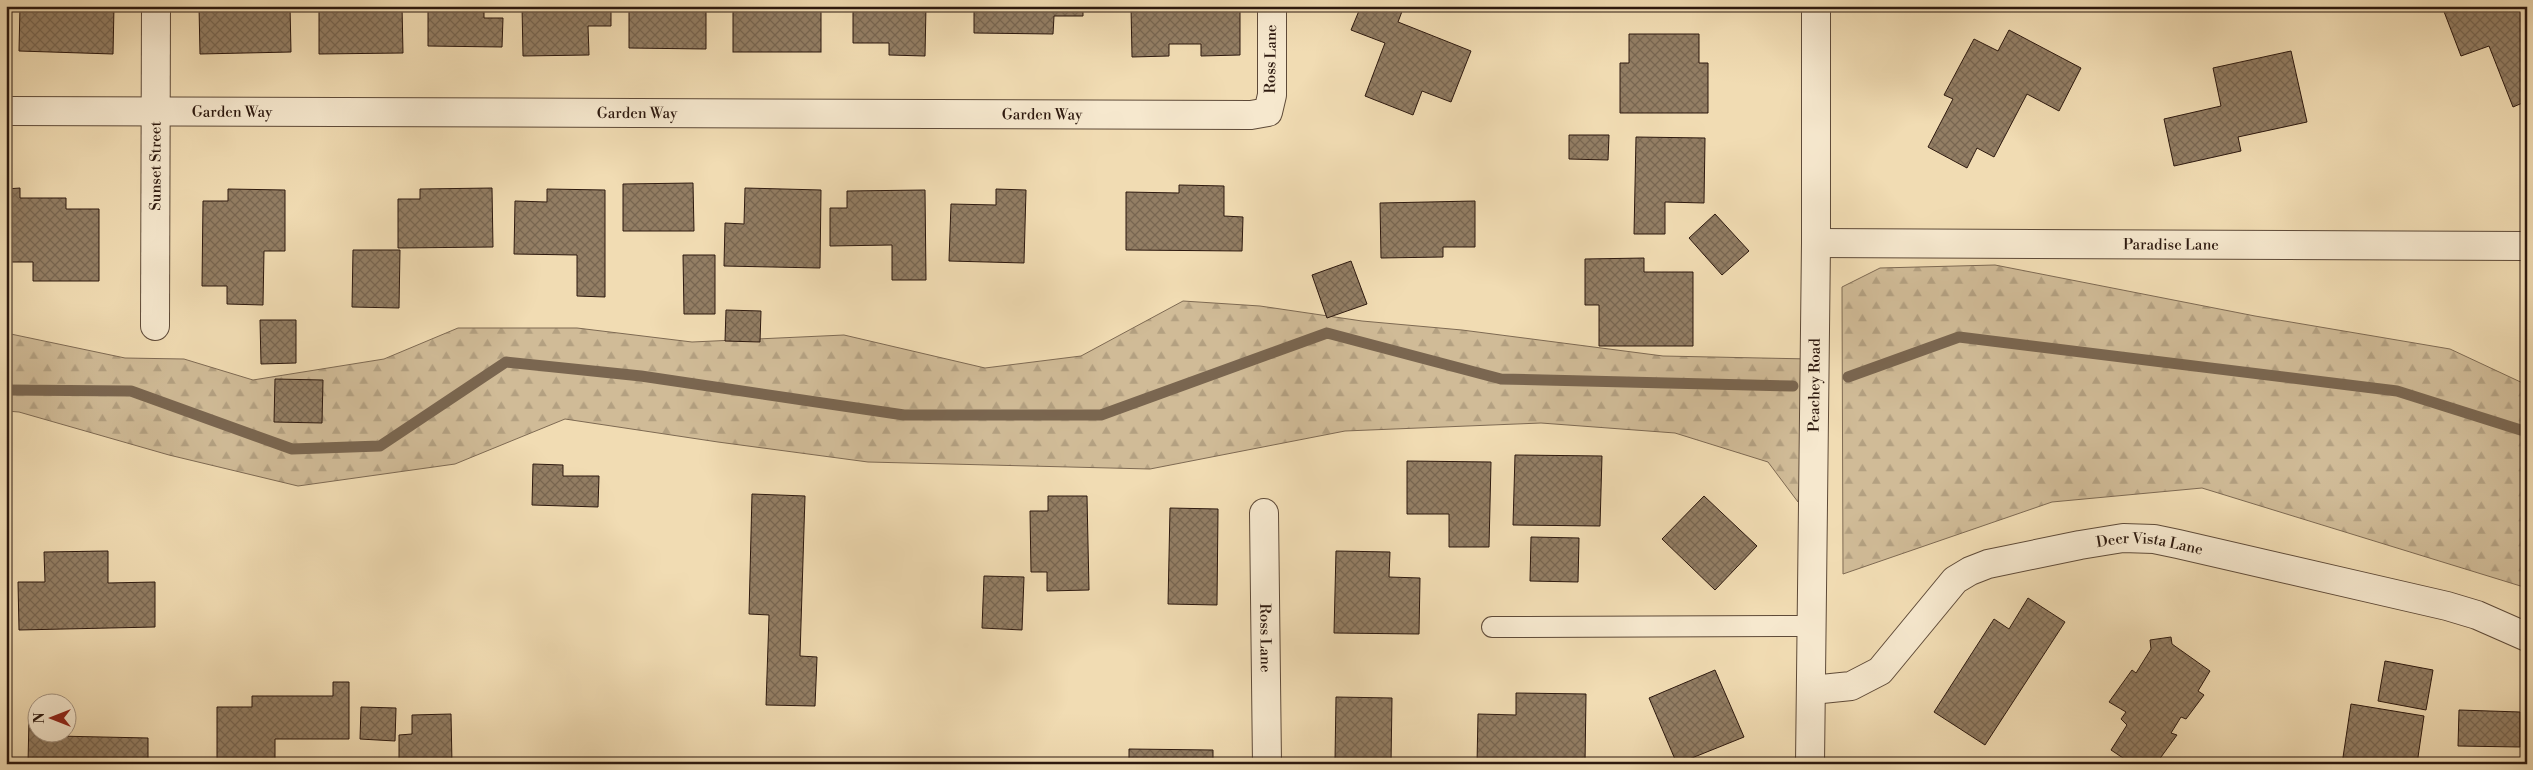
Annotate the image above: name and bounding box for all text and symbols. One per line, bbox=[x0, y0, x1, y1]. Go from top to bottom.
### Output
street label: Ross Lane bbox=[1261, 24, 1281, 94]
street label: Garden Way bbox=[192, 102, 273, 121]
street label: Garden Way bbox=[597, 103, 678, 123]
street label: Garden Way bbox=[1002, 105, 1083, 124]
street label: Sunset Street bbox=[146, 121, 165, 211]
street label: Paradise Lane bbox=[2123, 235, 2219, 254]
street label: Peachey Road bbox=[1804, 338, 1824, 432]
street label: Deer Vista Lane bbox=[2095, 528, 2205, 559]
street label: Ross Lane bbox=[1256, 603, 1275, 673]
north arrow bbox=[28, 692, 78, 742]
text: N bbox=[31, 712, 49, 724]

